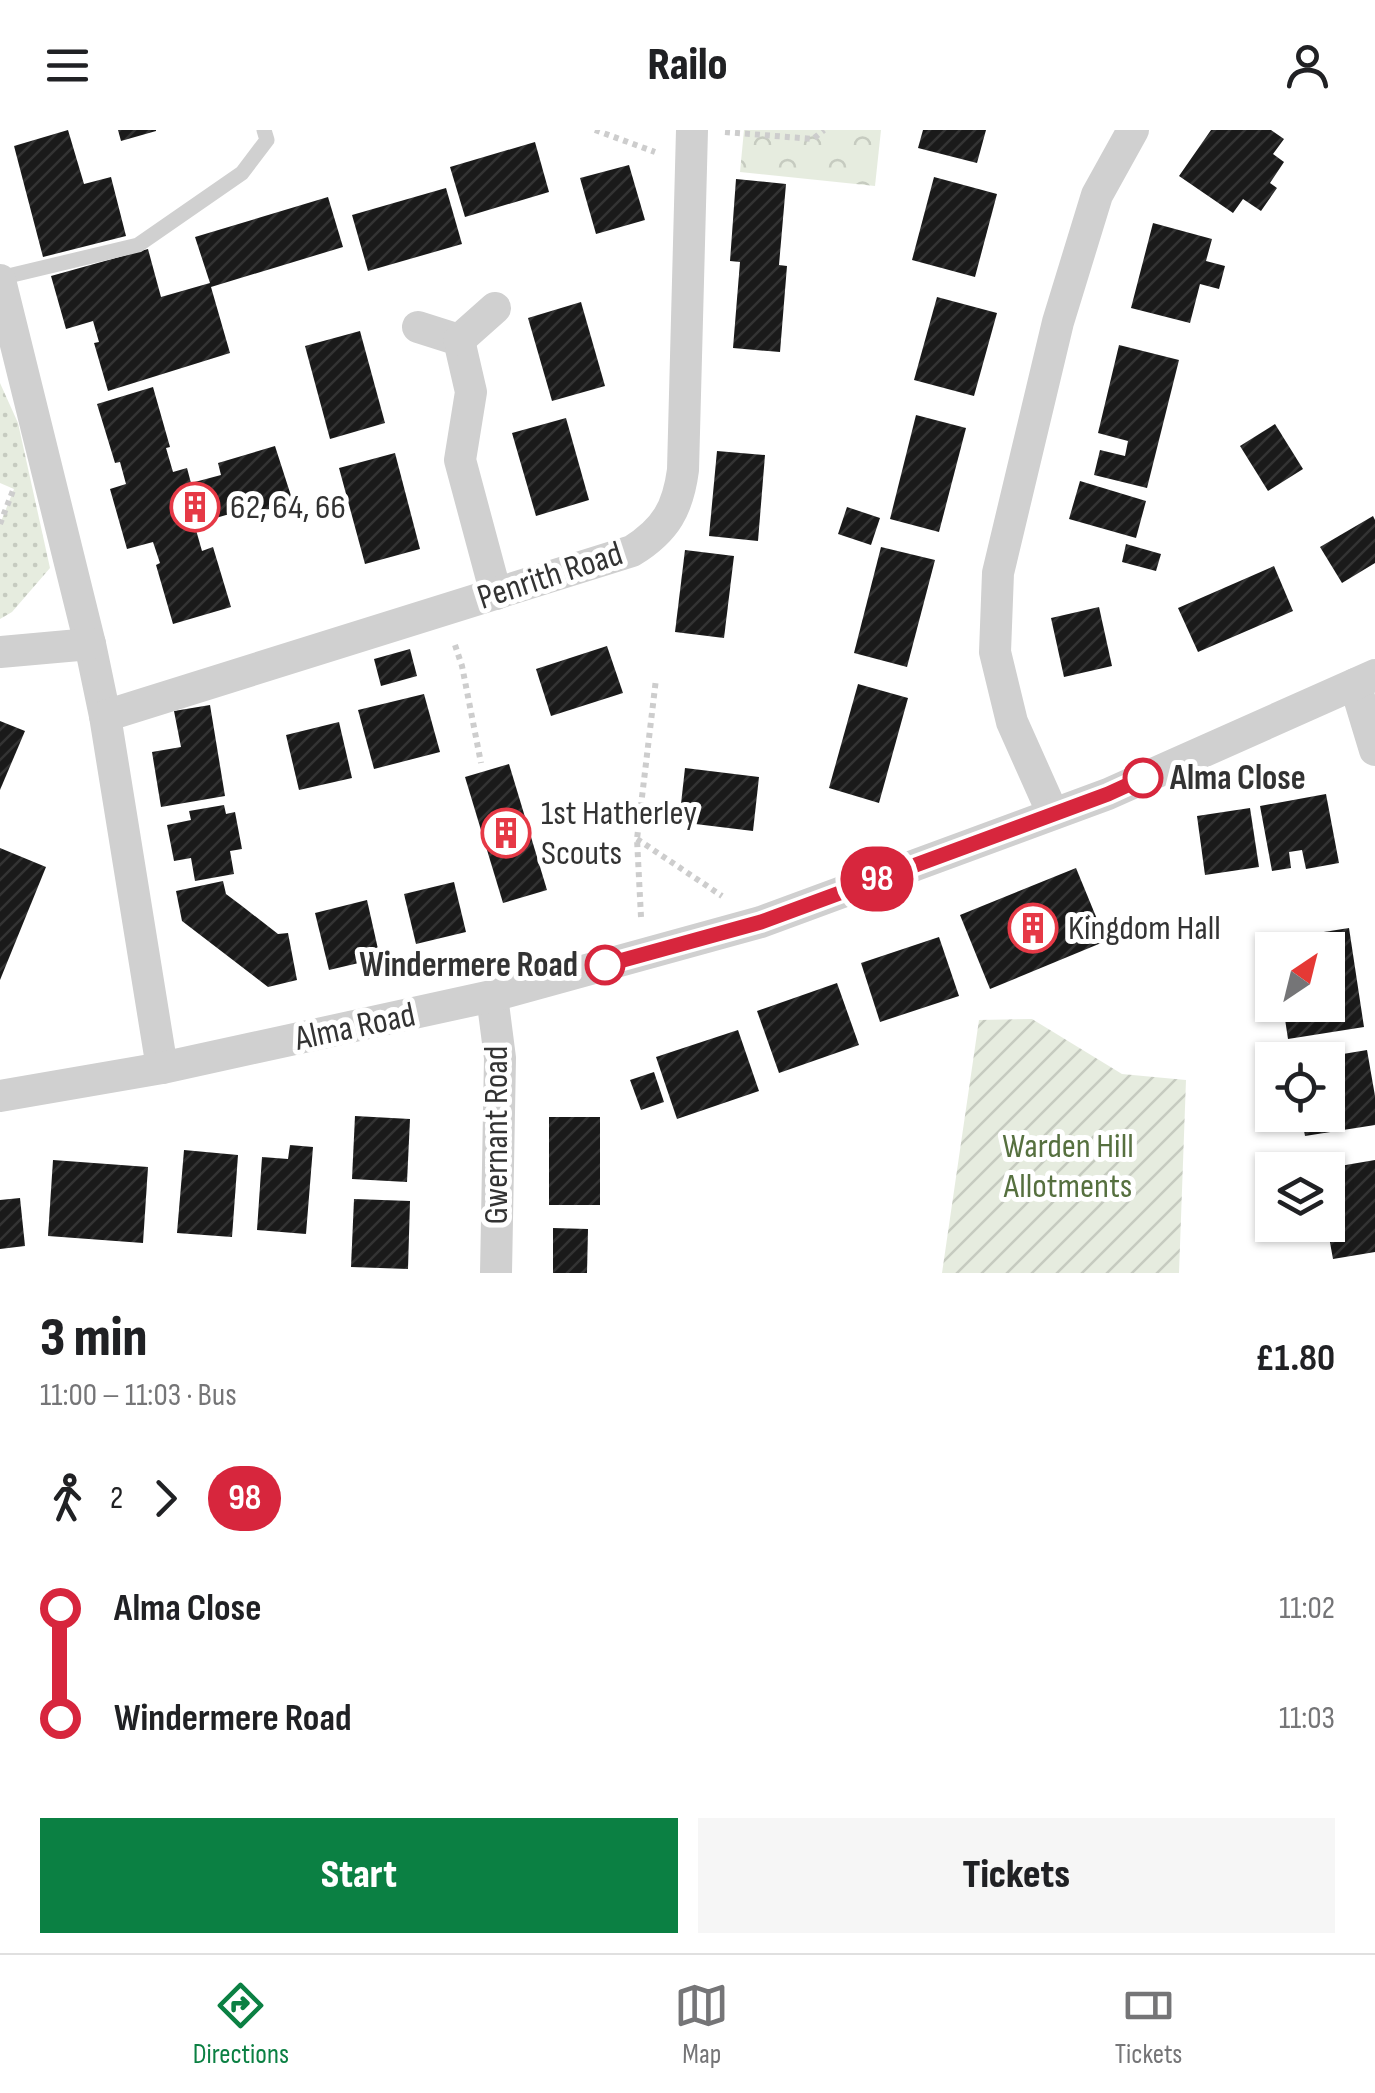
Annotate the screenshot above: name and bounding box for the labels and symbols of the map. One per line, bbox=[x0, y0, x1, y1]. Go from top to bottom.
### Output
building icon: 62, 64, 66 bbox=[169, 481, 221, 533]
place label: 62, 64, 66 bbox=[230, 486, 346, 529]
street label: Penrith Road bbox=[472, 532, 628, 620]
place label: Alma Close bbox=[1169, 757, 1306, 800]
marker: Alma Close bbox=[1124, 759, 1162, 797]
place label: 1st Hatherley Scouts bbox=[541, 792, 697, 875]
building icon: 1st Hatherley Scouts bbox=[480, 807, 532, 859]
line badge: 98 bbox=[832, 846, 922, 912]
building icon: Kingdom Hall bbox=[1007, 902, 1059, 954]
place label: Kingdom Hall bbox=[1068, 907, 1221, 950]
north arrow bbox=[1255, 932, 1345, 1022]
place label: Windermere Road bbox=[359, 944, 578, 987]
marker: Windermere Road bbox=[586, 946, 624, 984]
street label: Alma Road bbox=[290, 993, 419, 1061]
street label: Gwernant Road bbox=[475, 1046, 518, 1224]
park label: Warden Hill Allotments bbox=[1002, 1125, 1134, 1208]

